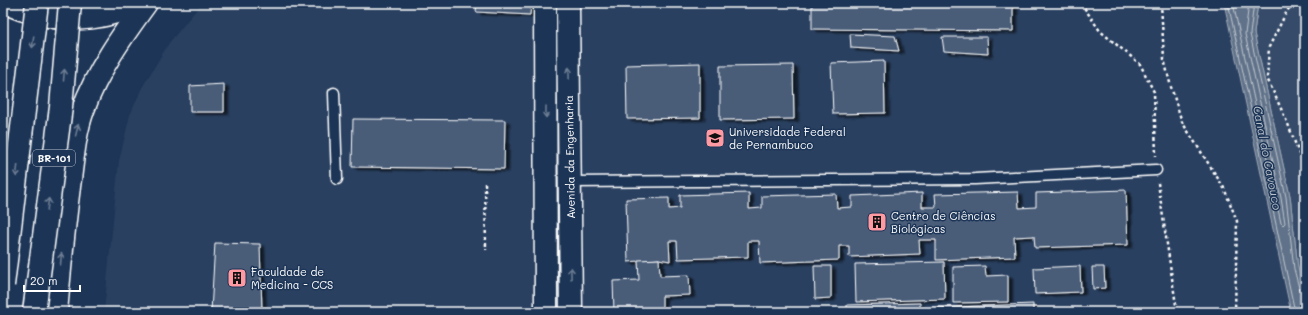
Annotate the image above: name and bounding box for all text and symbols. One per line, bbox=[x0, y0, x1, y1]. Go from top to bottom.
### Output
one-way arrow bbox=[29, 35, 36, 48]
one-way arrow bbox=[565, 67, 573, 80]
one-way arrow bbox=[60, 69, 68, 82]
street label: Avenida da Engenharia bbox=[561, 95, 578, 219]
water label: Canal do Cavouco bbox=[1250, 104, 1286, 211]
one-way arrow bbox=[542, 105, 550, 118]
one-way arrow bbox=[74, 124, 82, 137]
place label: Universidade Federal de Pernambuco bbox=[729, 124, 846, 152]
school or university icon: Universidade Federal de Pernambuco bbox=[704, 127, 726, 149]
road number: BR-101 bbox=[33, 150, 75, 166]
one-way arrow bbox=[13, 164, 21, 177]
one-way arrow bbox=[44, 198, 52, 211]
place label: Centro de Ciências Biológicas bbox=[891, 208, 996, 236]
building icon: Centro de Ciências Biológicas bbox=[866, 211, 888, 233]
one-way arrow bbox=[57, 253, 64, 266]
place label: Faculdade de Medicina - CCS bbox=[251, 264, 333, 292]
scale bar bbox=[24, 267, 80, 293]
building icon: Faculdade de Medicina - CCS bbox=[226, 267, 248, 289]
one-way arrow bbox=[567, 267, 575, 280]
text: 20 m bbox=[30, 272, 58, 288]

